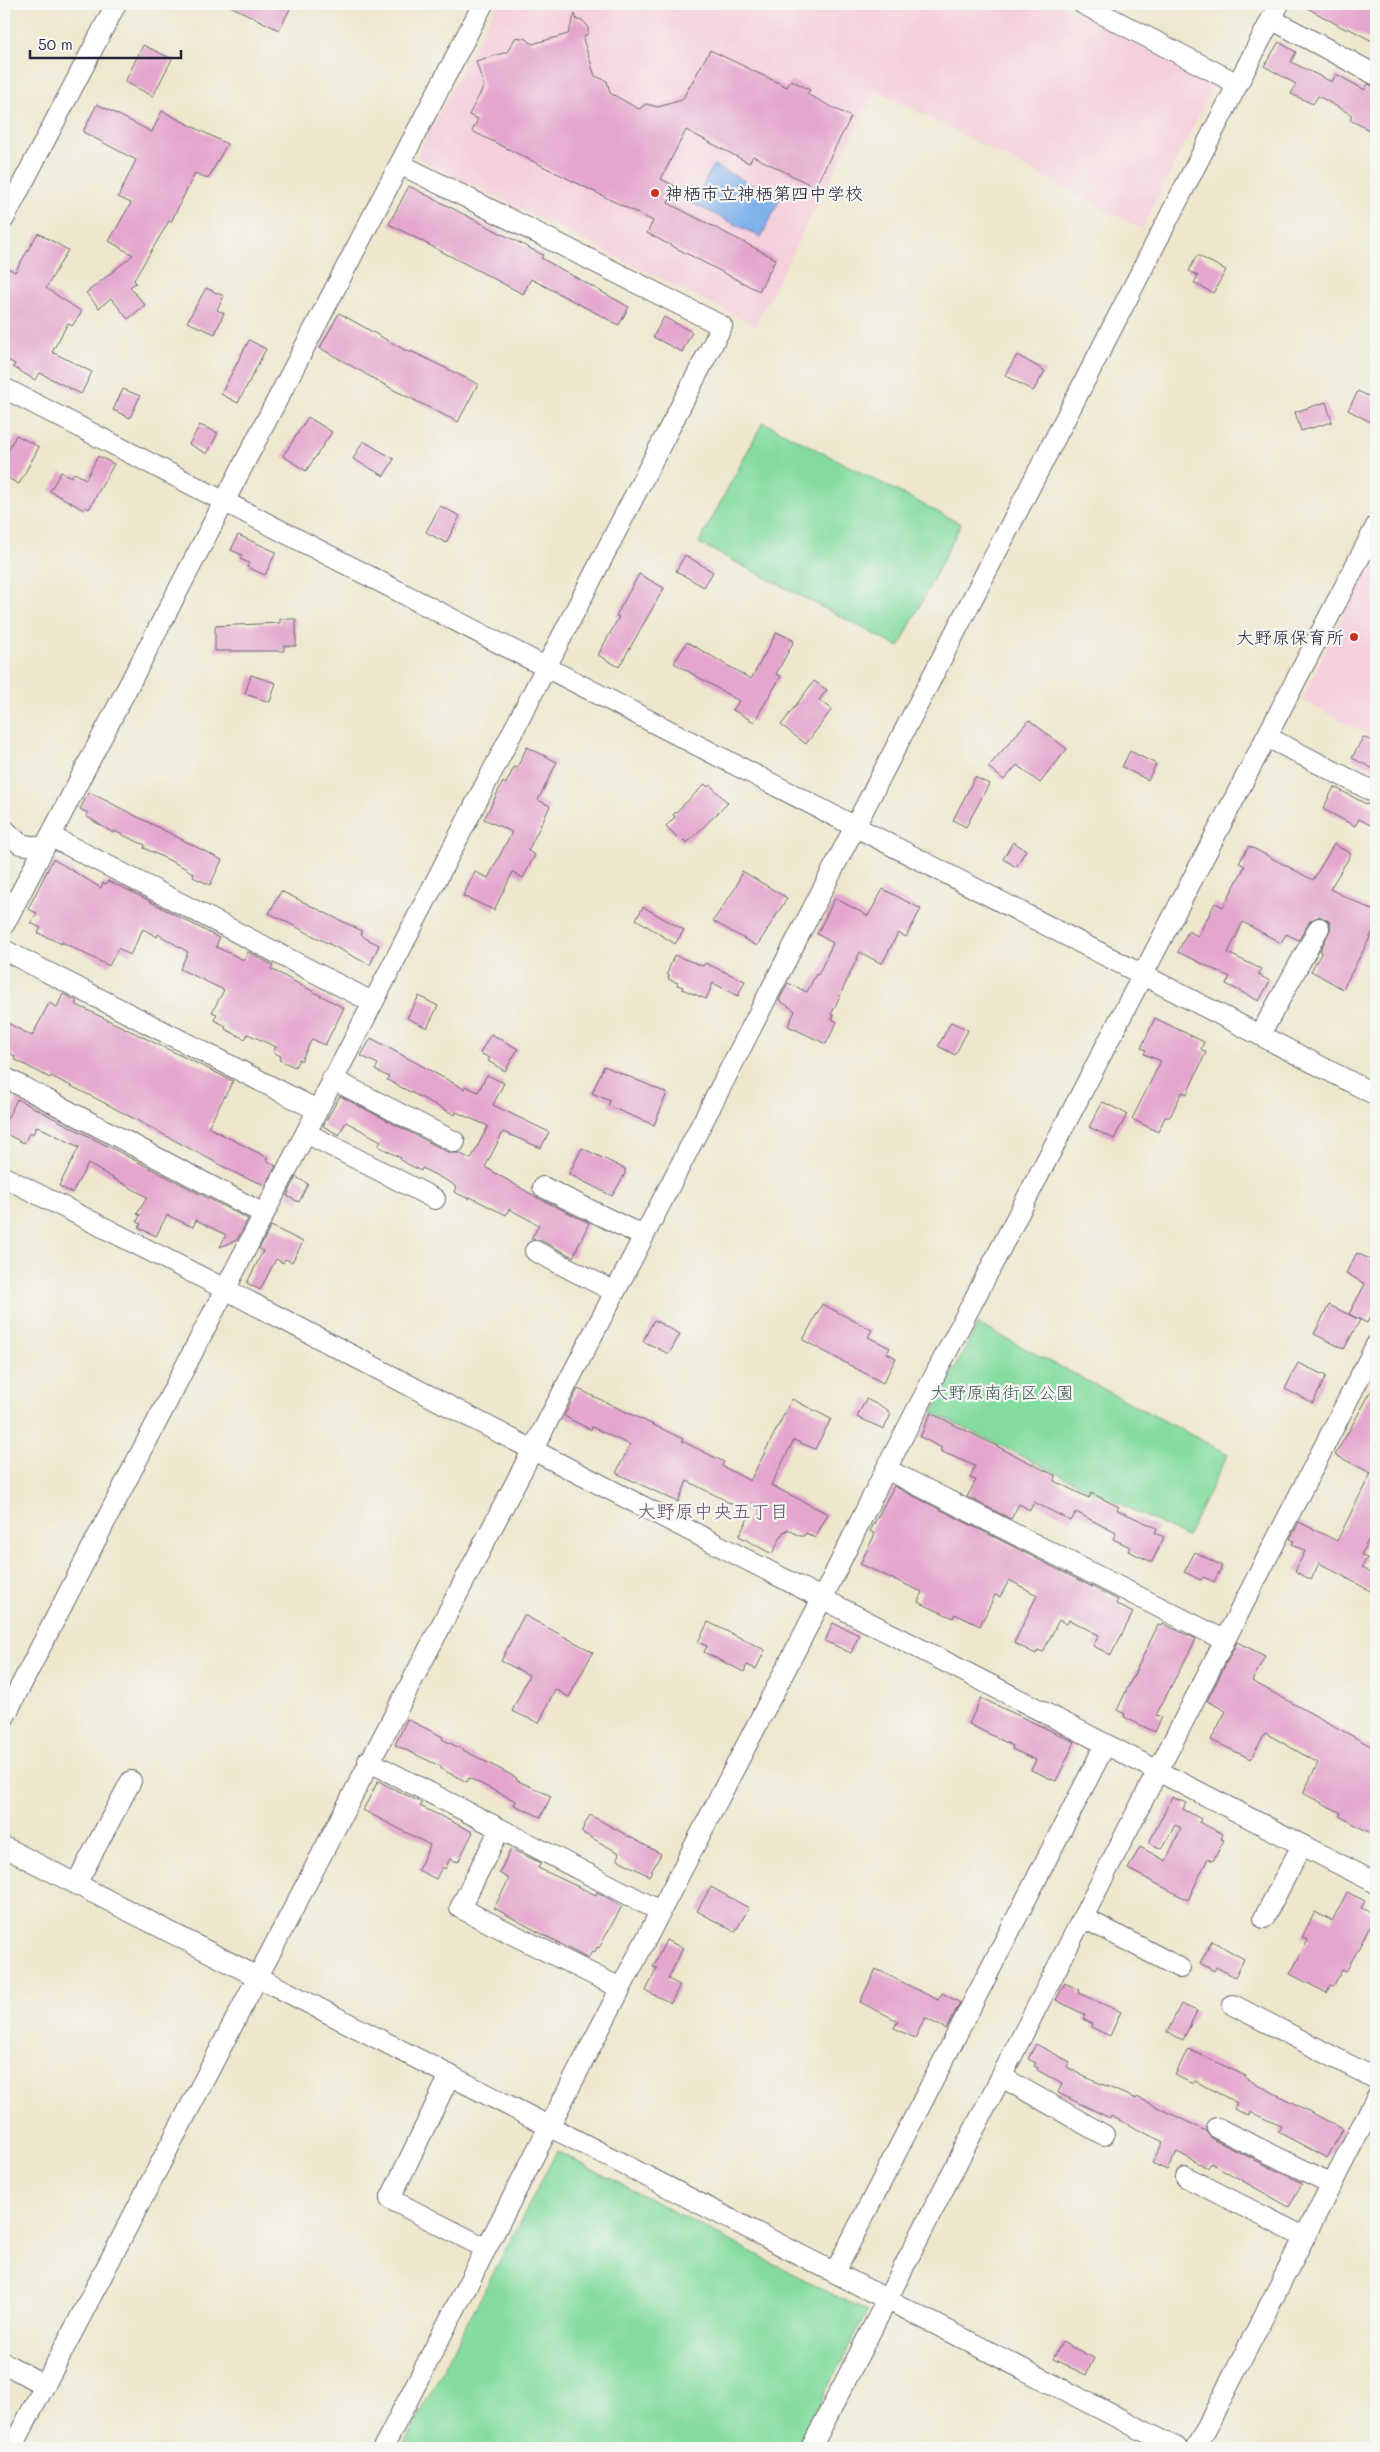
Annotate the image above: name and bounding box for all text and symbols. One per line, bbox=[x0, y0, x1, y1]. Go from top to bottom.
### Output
scale bar bbox=[30, 28, 181, 60]
text: 50 m bbox=[38, 34, 73, 54]
place label: 神栖市立神栖第四中学校 bbox=[665, 181, 863, 205]
marker: 神栖市立神栖第四中学校 bbox=[649, 187, 661, 199]
place label: 大野原保育所 bbox=[1236, 625, 1344, 649]
marker: 大野原保育所 bbox=[1348, 631, 1360, 643]
park label: 大野原南街区公園 bbox=[930, 1380, 1074, 1404]
district label: 大野原中央五丁目 bbox=[637, 1498, 789, 1523]

